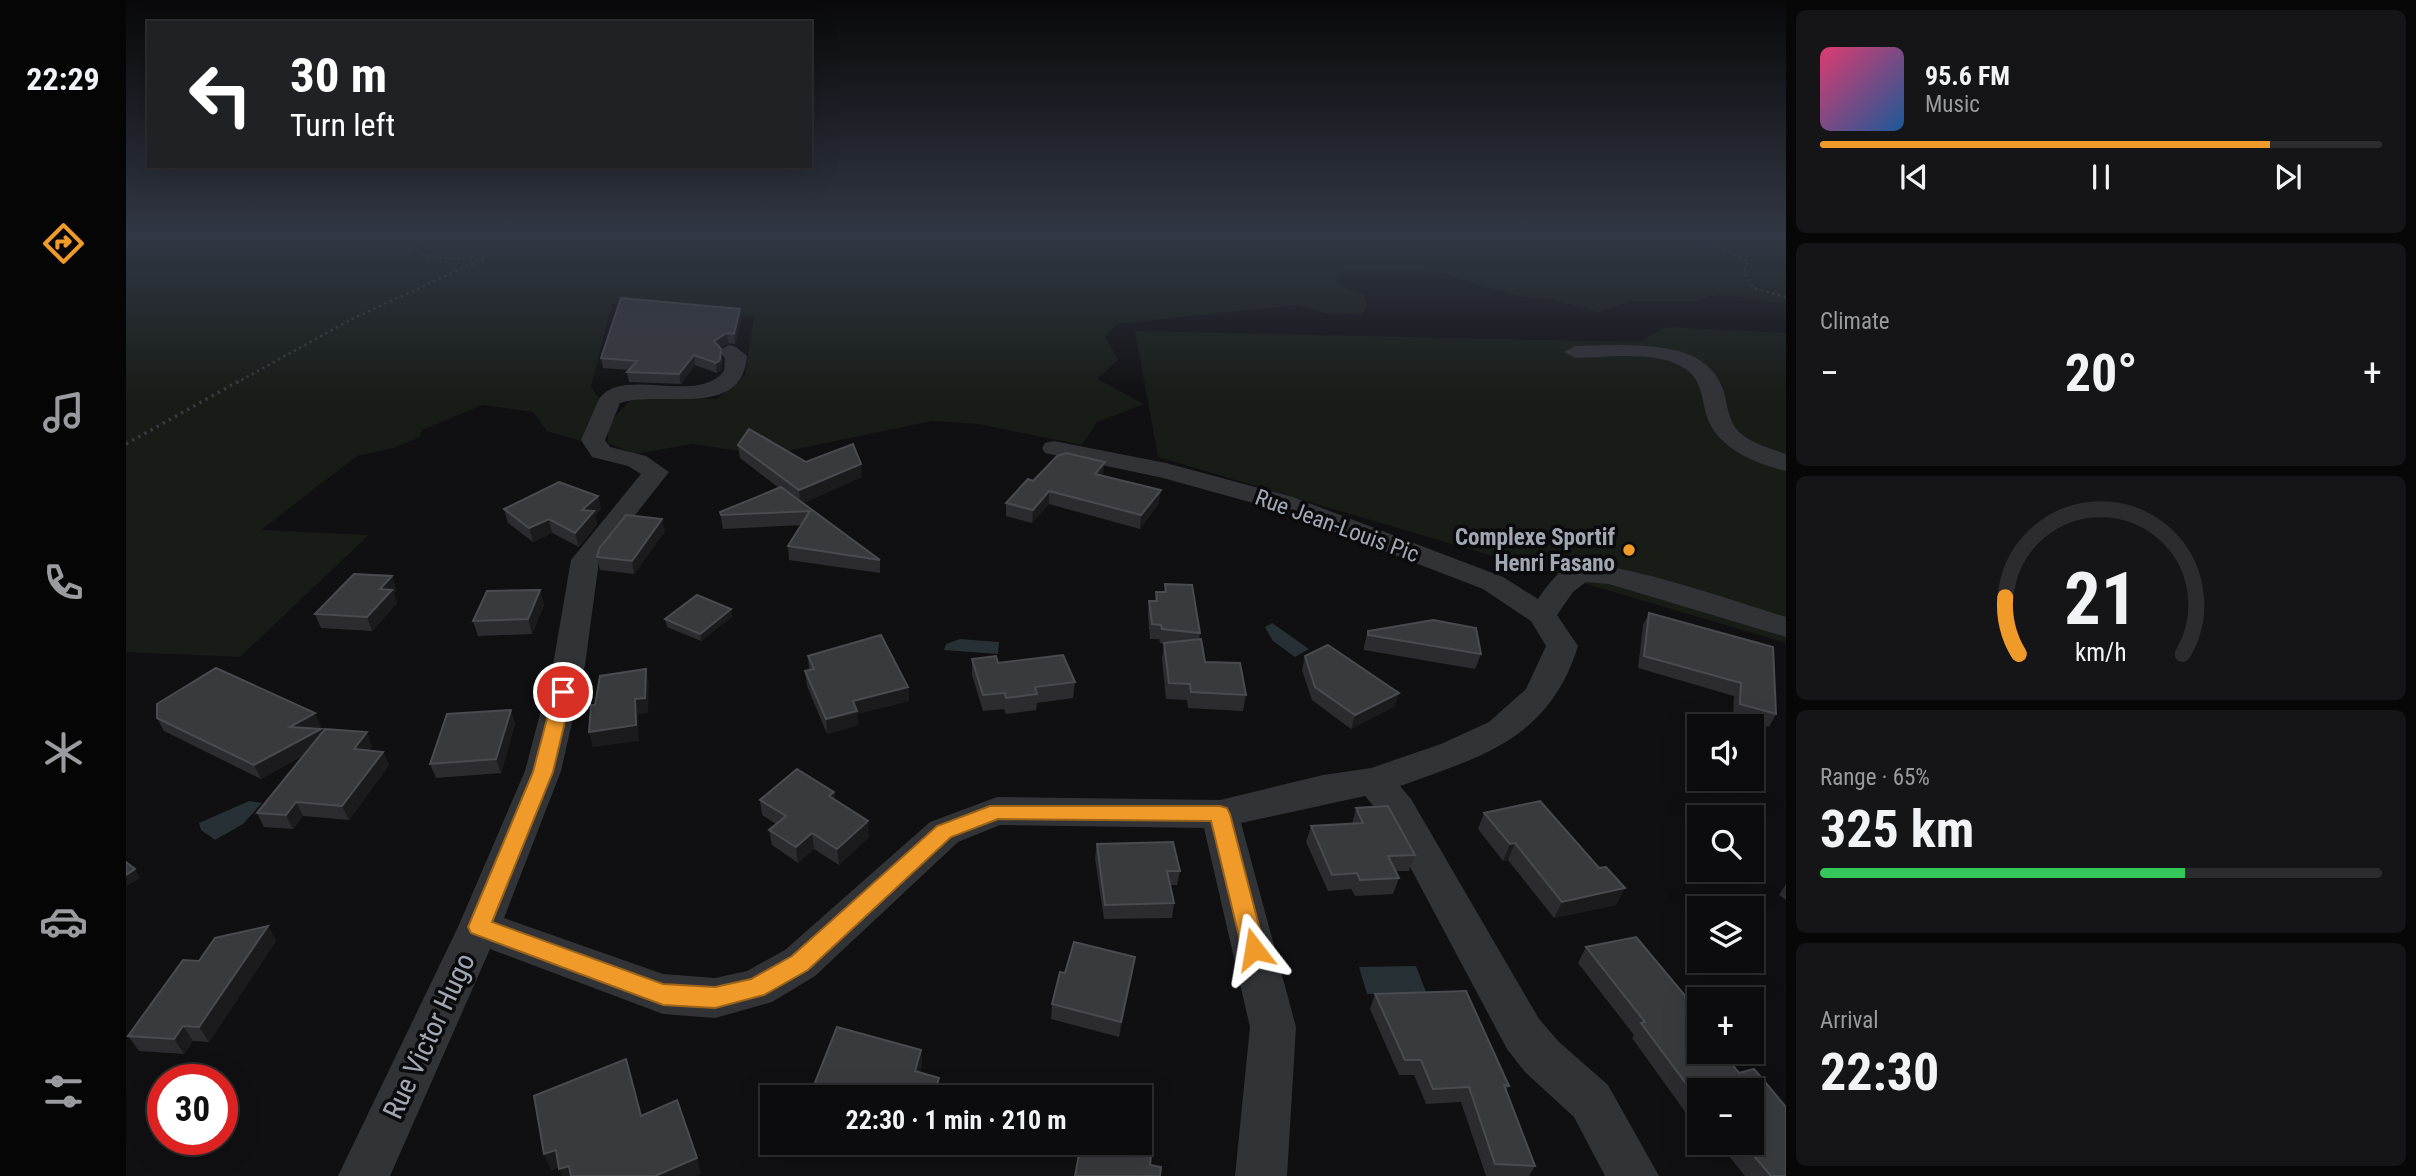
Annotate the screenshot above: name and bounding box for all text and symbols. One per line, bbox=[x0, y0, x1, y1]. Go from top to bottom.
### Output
text: 30 m bbox=[290, 47, 387, 104]
icon: left bbox=[175, 49, 266, 140]
text: 22:29 bbox=[26, 60, 100, 98]
text: 95.6 FM bbox=[1925, 61, 2010, 91]
text: Music bbox=[1925, 91, 1980, 118]
text: Turn left bbox=[290, 106, 395, 144]
icon: previous bbox=[1895, 158, 1933, 196]
icon: pause bbox=[2082, 158, 2120, 196]
icon: next bbox=[2269, 158, 2307, 196]
icon: directions bbox=[39, 219, 88, 268]
text: Climate bbox=[1820, 308, 1890, 335]
text: 20° bbox=[2065, 343, 2137, 404]
text: − bbox=[1820, 351, 1839, 395]
text: + bbox=[2363, 351, 2382, 395]
icon: music bbox=[39, 388, 88, 437]
street label: Rue Jean-Louis Pic bbox=[1251, 484, 1423, 568]
place label: Complexe Sportif Henri Fasano bbox=[1455, 524, 1615, 577]
marker: Complexe Sportif Henri Fasano bbox=[1621, 542, 1637, 558]
text: 21 bbox=[2064, 556, 2138, 642]
icon: phone bbox=[39, 558, 88, 607]
text: km/h bbox=[2075, 638, 2127, 667]
pin bbox=[533, 662, 593, 722]
icon: arrive bbox=[544, 673, 582, 711]
map controls bbox=[1687, 714, 1764, 1155]
button: sound bbox=[1687, 714, 1764, 791]
icon: climate bbox=[39, 728, 88, 777]
text: Range · 65% bbox=[1820, 764, 1930, 791]
text: 325 km bbox=[1820, 799, 1974, 860]
button: search bbox=[1687, 805, 1764, 882]
button: layers bbox=[1687, 896, 1764, 973]
icon: car bbox=[39, 897, 88, 946]
position arrow bbox=[1217, 912, 1291, 986]
street label: Rue Victor Hugo bbox=[376, 948, 482, 1124]
button: + bbox=[1687, 987, 1764, 1064]
text: Arrival bbox=[1820, 1007, 1879, 1034]
text: 22:30 bbox=[1820, 1042, 1939, 1103]
speed limit sign: 30 bbox=[147, 1064, 238, 1155]
icon: filters bbox=[39, 1067, 88, 1116]
button: − bbox=[1687, 1078, 1764, 1155]
text: 22:30 · 1 min · 210 m bbox=[846, 1105, 1066, 1135]

